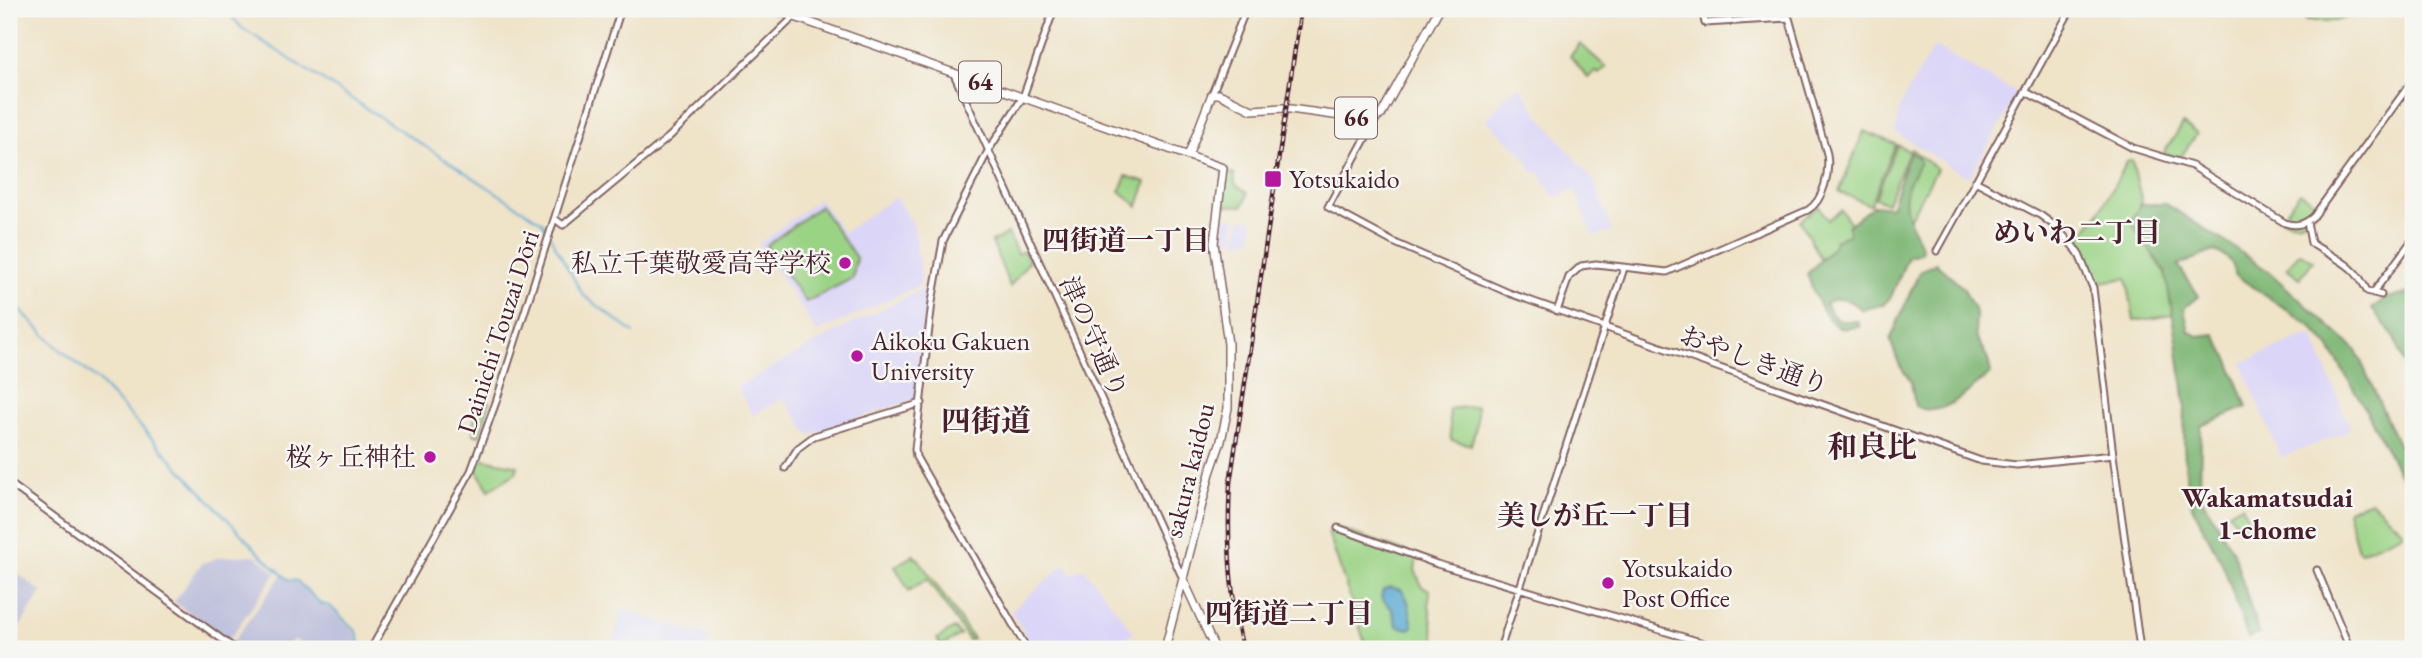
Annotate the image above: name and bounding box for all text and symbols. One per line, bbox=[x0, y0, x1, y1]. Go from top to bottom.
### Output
road number: 64 bbox=[959, 61, 1001, 102]
road number: 66 bbox=[1335, 98, 1377, 138]
place label: Yotsukaido bbox=[1289, 162, 1400, 196]
marker: Yotsukaido bbox=[1263, 169, 1283, 189]
district label: めいわ二丁目 bbox=[1993, 214, 2161, 250]
district label: 四街道一丁目 bbox=[1042, 222, 1210, 258]
street label: Dainichi Touzai Dōri bbox=[449, 226, 547, 438]
place label: 私立千葉敬愛高等学校 bbox=[571, 246, 831, 280]
marker: 私立千葉敬愛高等学校 bbox=[837, 255, 853, 271]
street label: 津の守通り bbox=[1052, 271, 1136, 403]
street label: おやしき通り bbox=[1675, 317, 1833, 403]
place label: Aikoku Gakuen University bbox=[870, 324, 1030, 388]
marker: Aikoku Gakuen University bbox=[849, 348, 865, 364]
street label: sakura kaidou bbox=[1156, 399, 1222, 541]
district label: 四街道 bbox=[941, 401, 1031, 440]
district label: 和良比 bbox=[1827, 427, 1917, 466]
place label: 桜ヶ丘神社 bbox=[286, 440, 416, 474]
marker: 桜ヶ丘神社 bbox=[422, 449, 438, 465]
district label: Wakamatsudai 1-chome bbox=[2181, 479, 2353, 547]
district label: 美しが丘一丁目 bbox=[1497, 497, 1693, 533]
place label: Yotsukaido Post Office bbox=[1622, 551, 1733, 615]
marker: Yotsukaido Post Office bbox=[1600, 575, 1616, 591]
district label: 四街道二丁目 bbox=[1205, 595, 1373, 631]

